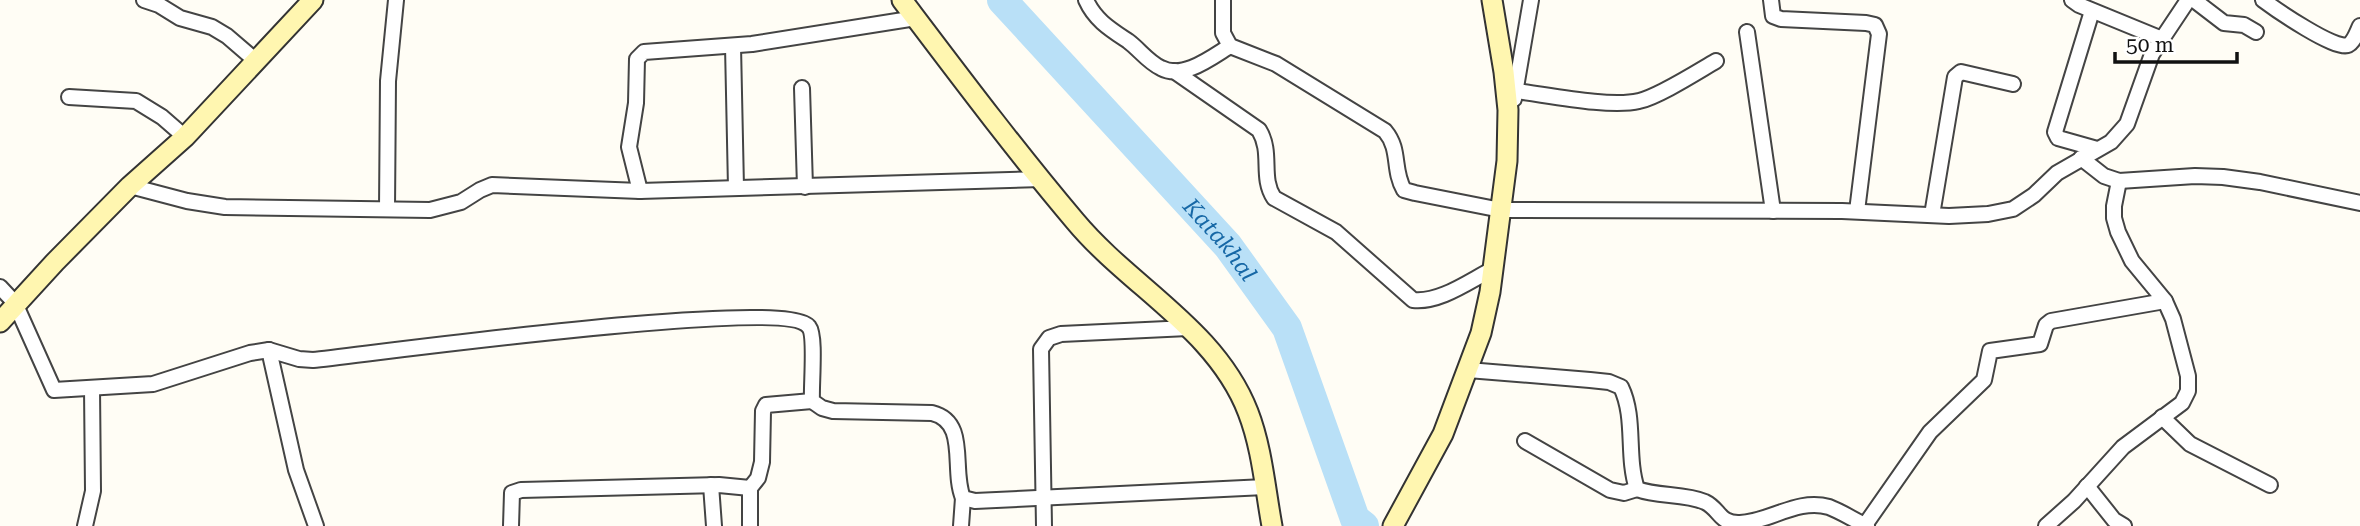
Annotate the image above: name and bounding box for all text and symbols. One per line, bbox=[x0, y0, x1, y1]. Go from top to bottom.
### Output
scale bar bbox=[2115, 21, 2238, 65]
text: 50 m bbox=[2126, 33, 2174, 57]
water label: Katakhal bbox=[1177, 192, 1262, 286]

